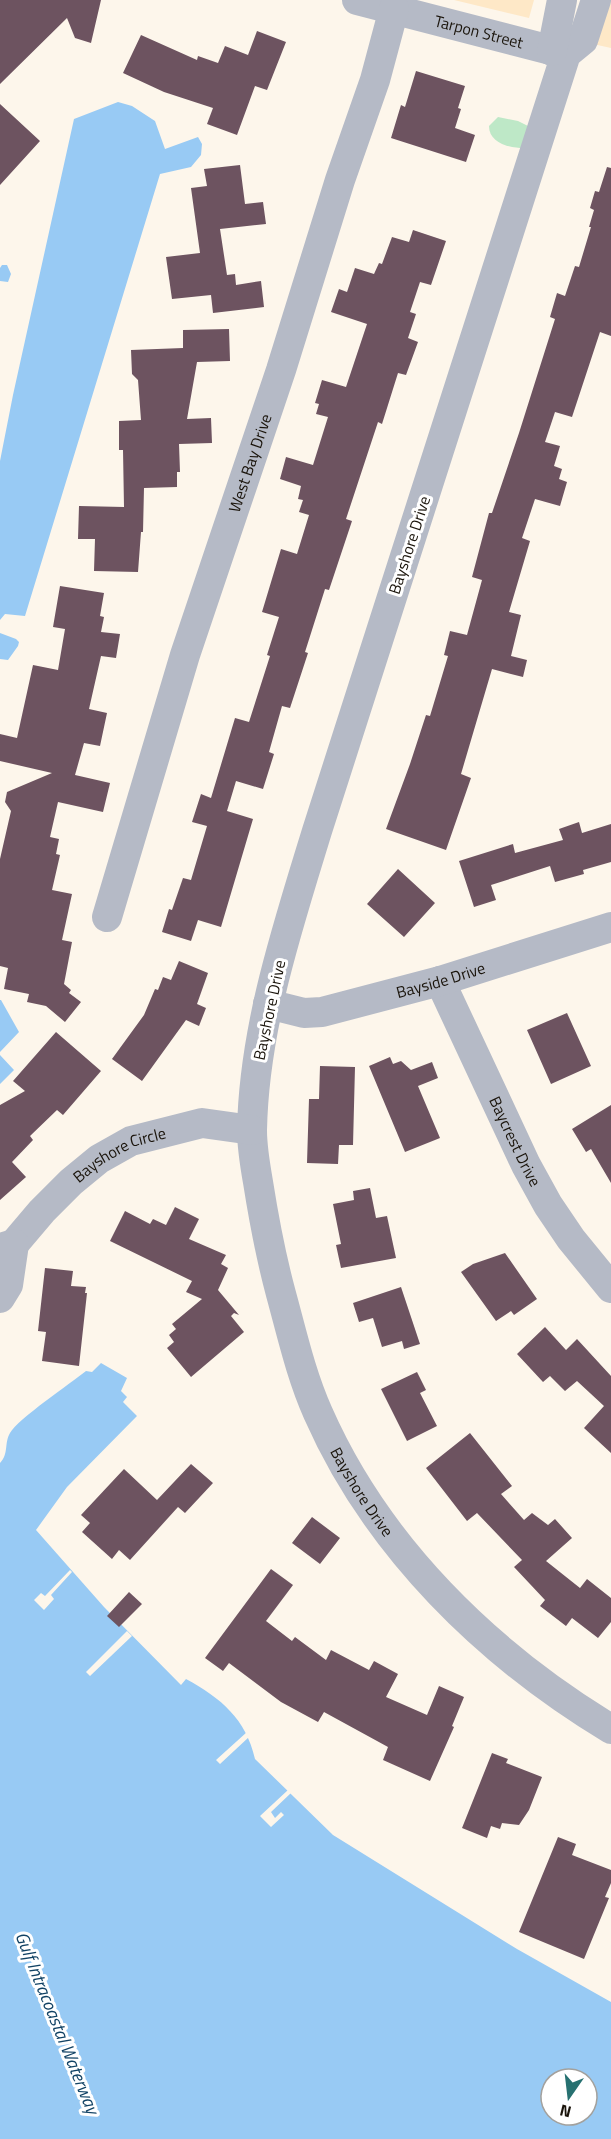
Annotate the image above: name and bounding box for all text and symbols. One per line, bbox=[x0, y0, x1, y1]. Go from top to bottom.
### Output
street label: Tarpon Street bbox=[432, 9, 526, 55]
street label: West Bay Drive bbox=[222, 410, 277, 515]
street label: Bayshore Drive bbox=[382, 493, 436, 597]
street label: Bayside Drive bbox=[394, 956, 488, 1004]
street label: Bayshore Drive bbox=[247, 958, 291, 1062]
street label: Baycrest Drive bbox=[483, 1092, 547, 1191]
street label: Bayshore Circle bbox=[67, 1121, 168, 1188]
street label: Bayshore Drive bbox=[325, 1443, 400, 1542]
water label: Gulf Intracoastal Waterway bbox=[8, 1928, 107, 2120]
north arrow bbox=[539, 2067, 599, 2127]
text: N bbox=[557, 2099, 574, 2125]

